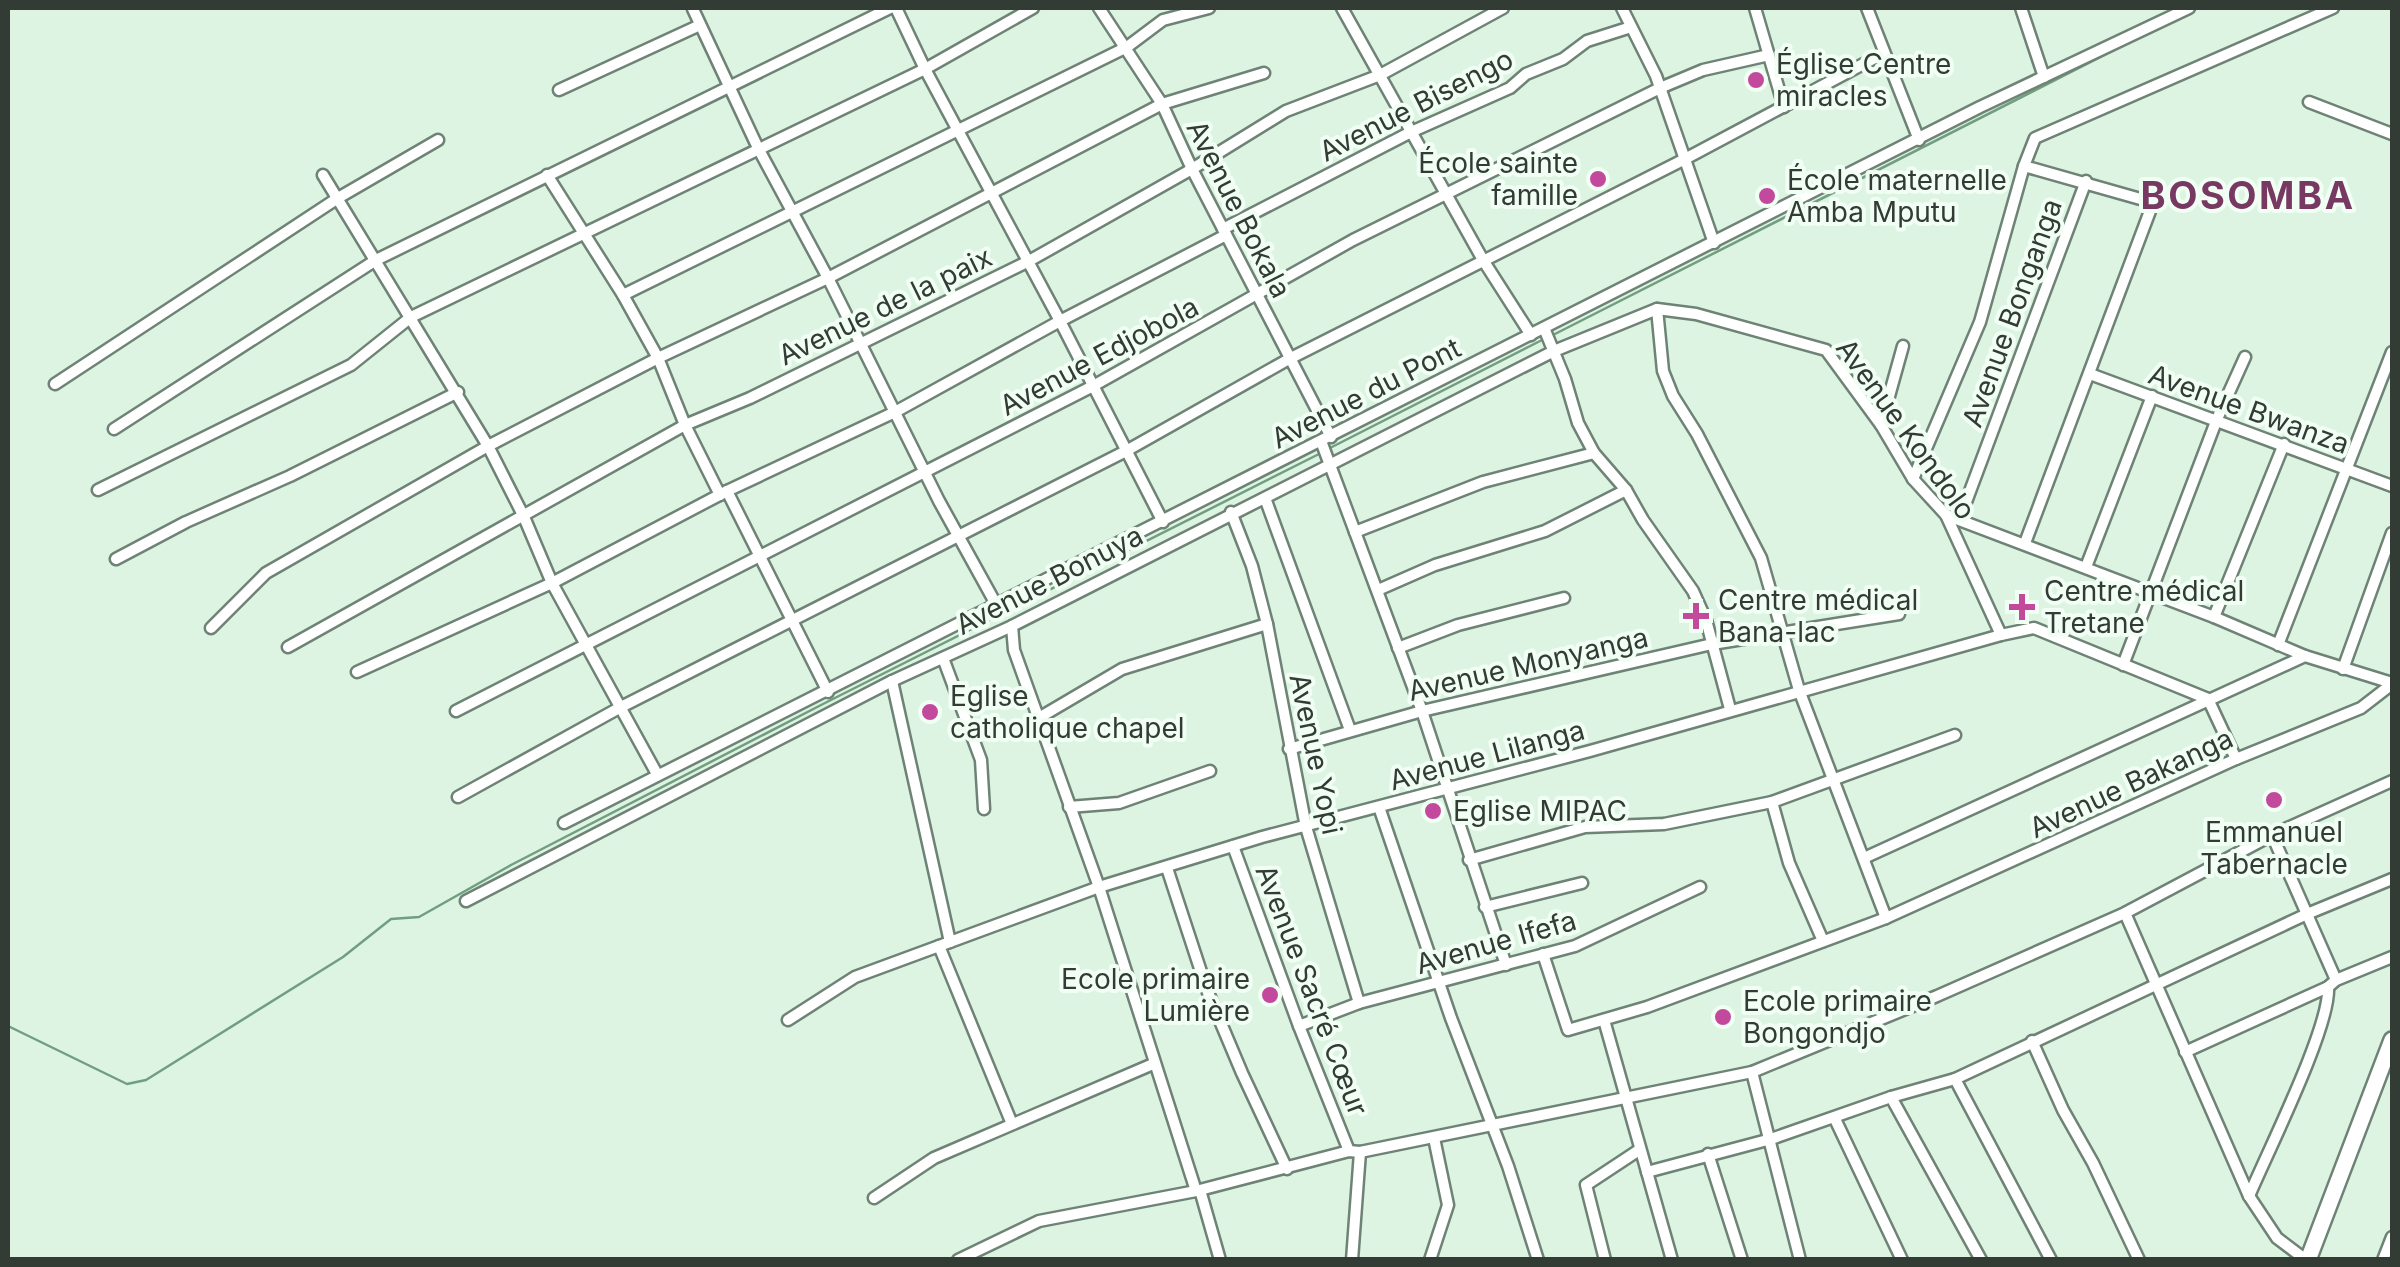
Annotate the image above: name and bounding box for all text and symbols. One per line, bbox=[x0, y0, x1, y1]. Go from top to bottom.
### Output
street label: Avenue Bisengo bbox=[1313, 42, 1519, 168]
place label: Église Centre miracles bbox=[1776, 46, 1951, 113]
marker: Église Centre miracles bbox=[1745, 69, 1767, 91]
street label: Avenue Bokala bbox=[1180, 114, 1298, 304]
place label: École sainte famille bbox=[1418, 145, 1578, 212]
place label: École maternelle Amba Mputu bbox=[1787, 162, 2007, 229]
marker: École sainte famille bbox=[1587, 168, 1609, 190]
district label: BOSOMBA bbox=[2141, 172, 2356, 218]
marker: École maternelle Amba Mputu bbox=[1756, 185, 1778, 207]
street label: Avenue Bonganga bbox=[1955, 194, 2069, 432]
street label: Avenue de la paix bbox=[773, 240, 997, 372]
street label: Avenue Edjobola bbox=[994, 289, 1204, 423]
street label: Avenue du Pont bbox=[1266, 331, 1466, 455]
street label: Avenue Kondolo bbox=[1829, 332, 1983, 526]
street label: Avenue Bwanza bbox=[2144, 357, 2354, 461]
street label: Avenue Bonuya bbox=[950, 518, 1148, 642]
place label: Centre médical Tretane bbox=[2044, 574, 2244, 640]
place label: Centre médical Bana-lac bbox=[1718, 583, 1918, 649]
marker: Centre médical Tretane bbox=[2009, 594, 2035, 620]
marker: Centre médical Bana-lac bbox=[1683, 603, 1709, 629]
street label: Avenue Monyanga bbox=[1405, 620, 1651, 708]
street label: Avenue Yopi bbox=[1282, 670, 1350, 838]
place label: Eglise catholique chapel bbox=[950, 679, 1185, 745]
marker: Eglise catholique chapel bbox=[919, 701, 941, 723]
street label: Avenue Lilanga bbox=[1386, 713, 1588, 797]
street label: Avenue Bakanga bbox=[2024, 721, 2238, 845]
marker: Emmanuel Tabernacle bbox=[2263, 789, 2285, 811]
place label: Eglise MIPAC bbox=[1453, 794, 1627, 828]
marker: Eglise MIPAC bbox=[1422, 800, 1444, 822]
place label: Emmanuel Tabernacle bbox=[2200, 815, 2348, 881]
street label: Avenue Sacré Cœur bbox=[1249, 860, 1375, 1120]
street label: Avenue Ifefa bbox=[1412, 903, 1580, 981]
place label: Ecole primaire Lumière bbox=[1061, 962, 1250, 1028]
marker: Ecole primaire Lumière bbox=[1259, 984, 1281, 1006]
place label: Ecole primaire Bongondjo bbox=[1743, 984, 1932, 1050]
marker: Ecole primaire Bongondjo bbox=[1712, 1006, 1734, 1028]

